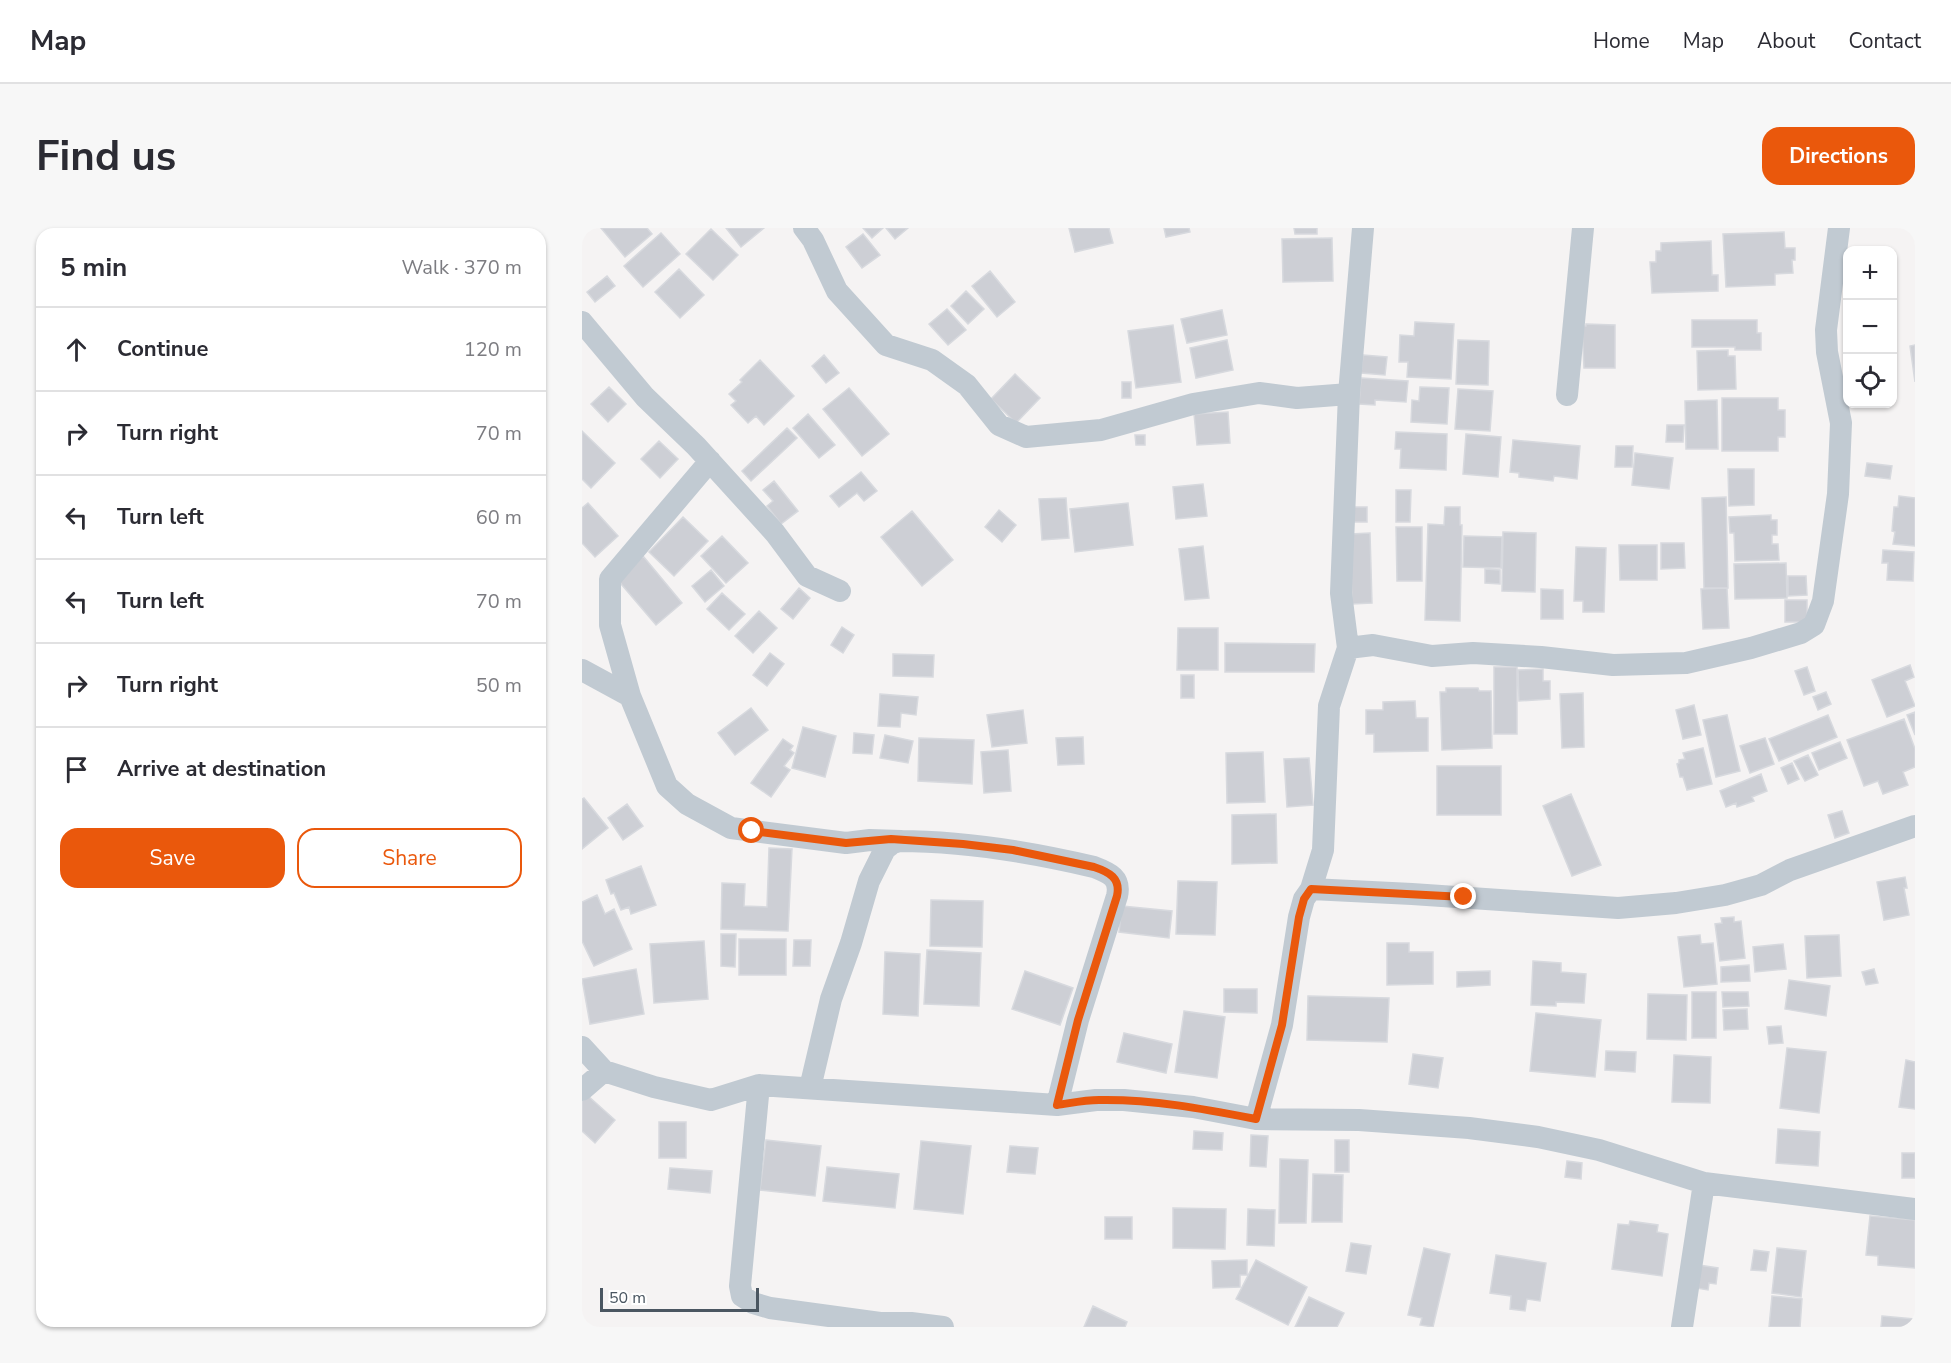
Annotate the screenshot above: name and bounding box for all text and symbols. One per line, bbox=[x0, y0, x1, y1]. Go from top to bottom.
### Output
text: Map bbox=[30, 22, 86, 60]
text: Home bbox=[1593, 27, 1650, 55]
text: Map bbox=[1683, 27, 1724, 55]
text: About bbox=[1757, 27, 1815, 55]
text: Contact bbox=[1848, 27, 1921, 55]
button: Directions bbox=[1762, 127, 1915, 185]
text: Find us bbox=[36, 128, 176, 185]
map controls bbox=[1843, 246, 1897, 408]
button: + bbox=[1843, 246, 1897, 300]
text: 5 min bbox=[60, 250, 127, 285]
text: Walk · 370 m bbox=[402, 254, 522, 281]
button: − bbox=[1843, 300, 1897, 354]
icon: ahead bbox=[60, 333, 93, 366]
text: Continue bbox=[117, 334, 208, 364]
text: 120 m bbox=[464, 336, 522, 363]
button: locate bbox=[1843, 354, 1897, 408]
icon: right bbox=[60, 417, 93, 450]
text: Turn right bbox=[117, 418, 218, 448]
text: 70 m bbox=[476, 420, 522, 447]
icon: left bbox=[60, 501, 93, 534]
text: Turn left bbox=[117, 502, 204, 532]
text: 60 m bbox=[476, 504, 522, 531]
icon: left bbox=[60, 585, 93, 618]
text: Turn left bbox=[117, 586, 204, 616]
text: 70 m bbox=[476, 588, 522, 615]
icon: right bbox=[60, 669, 93, 702]
text: Turn right bbox=[117, 670, 218, 700]
text: 50 m bbox=[476, 672, 522, 699]
icon: arrive bbox=[60, 753, 93, 786]
text: Arrive at destination bbox=[117, 754, 326, 784]
route start bbox=[738, 817, 764, 843]
button: Save bbox=[60, 828, 285, 888]
button: Share bbox=[297, 828, 522, 888]
route end bbox=[1450, 883, 1476, 909]
scale bar bbox=[600, 1285, 759, 1312]
text: 50 m bbox=[609, 1287, 646, 1309]

